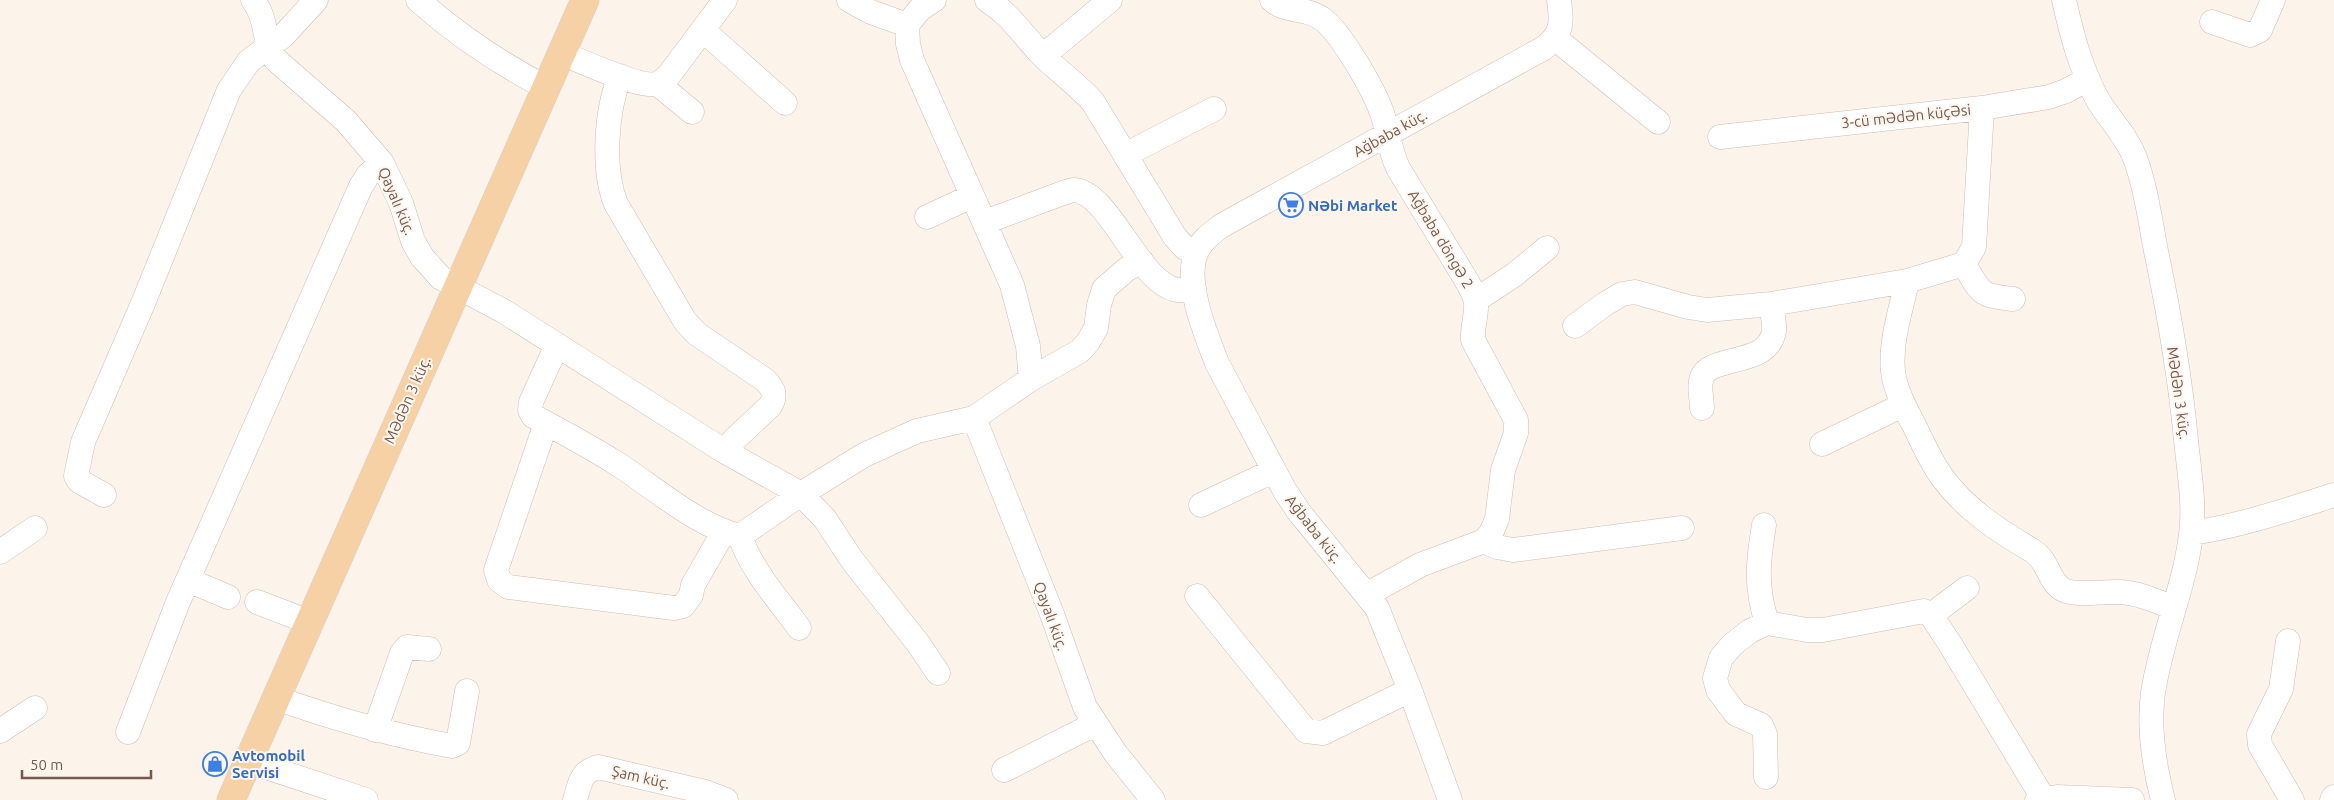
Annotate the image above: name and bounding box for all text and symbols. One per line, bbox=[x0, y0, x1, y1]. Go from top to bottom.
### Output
street label: 3-cü mədən küçəsi bbox=[1840, 101, 1972, 131]
street label: Ağbaba küç. bbox=[1350, 106, 1430, 160]
street label: Qayalı küç. bbox=[375, 164, 419, 238]
street label: Ağbaba döngə 2 bbox=[1405, 187, 1477, 291]
supermarket icon: Nəbi Market bbox=[1278, 192, 1304, 218]
place label: Nəbi Market bbox=[1308, 197, 1398, 214]
street label: Mədən 3 küç. bbox=[2164, 345, 2194, 441]
street label: Mədən 3 küç. bbox=[380, 354, 434, 446]
street label: Ağbaba küç. bbox=[1282, 492, 1346, 566]
street label: Qayalı küç. bbox=[1031, 579, 1071, 653]
place label: Avtomobil Servisi bbox=[232, 747, 306, 781]
scale bar bbox=[22, 748, 151, 780]
shop icon: Avtomobil Servisi bbox=[202, 751, 228, 777]
text: 50 m bbox=[30, 756, 63, 773]
street label: Şam küç. bbox=[610, 762, 672, 792]

